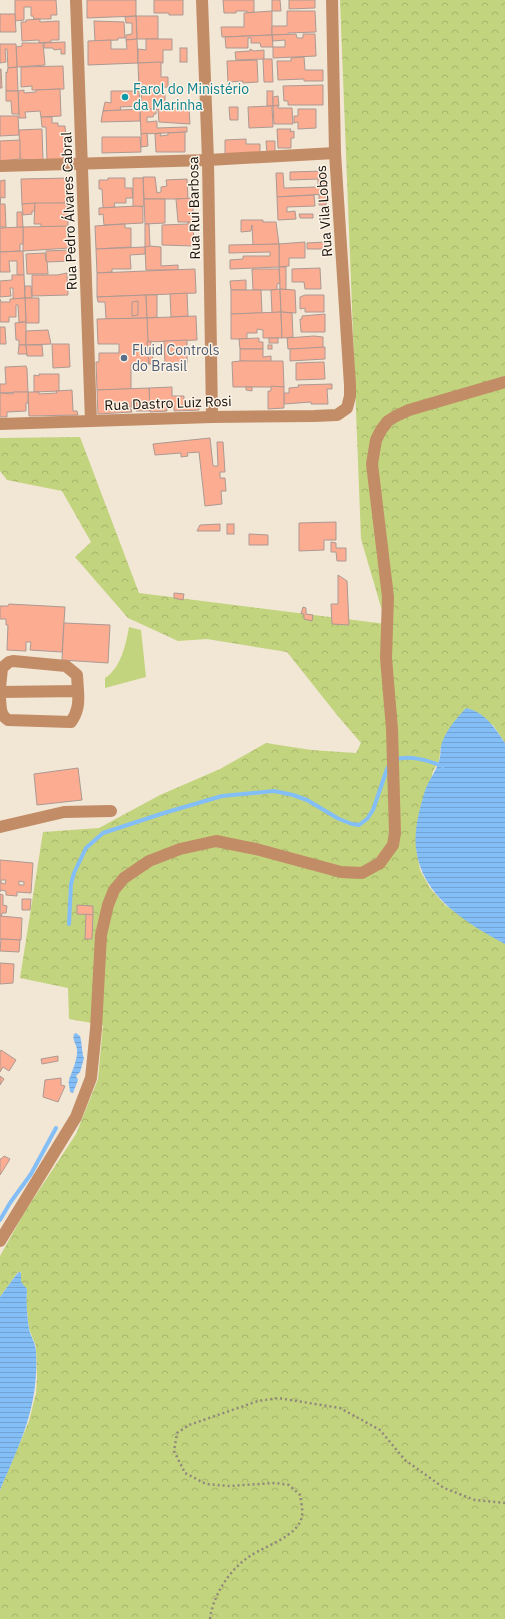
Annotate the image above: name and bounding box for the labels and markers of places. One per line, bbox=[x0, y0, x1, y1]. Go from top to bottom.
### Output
place label: Farol do Ministério da Marinha bbox=[133, 80, 249, 114]
marker: Farol do Ministério da Marinha bbox=[120, 92, 130, 102]
place label: Fluid Controls do Brasil bbox=[132, 341, 220, 375]
marker: Fluid Controls do Brasil bbox=[119, 353, 129, 363]

